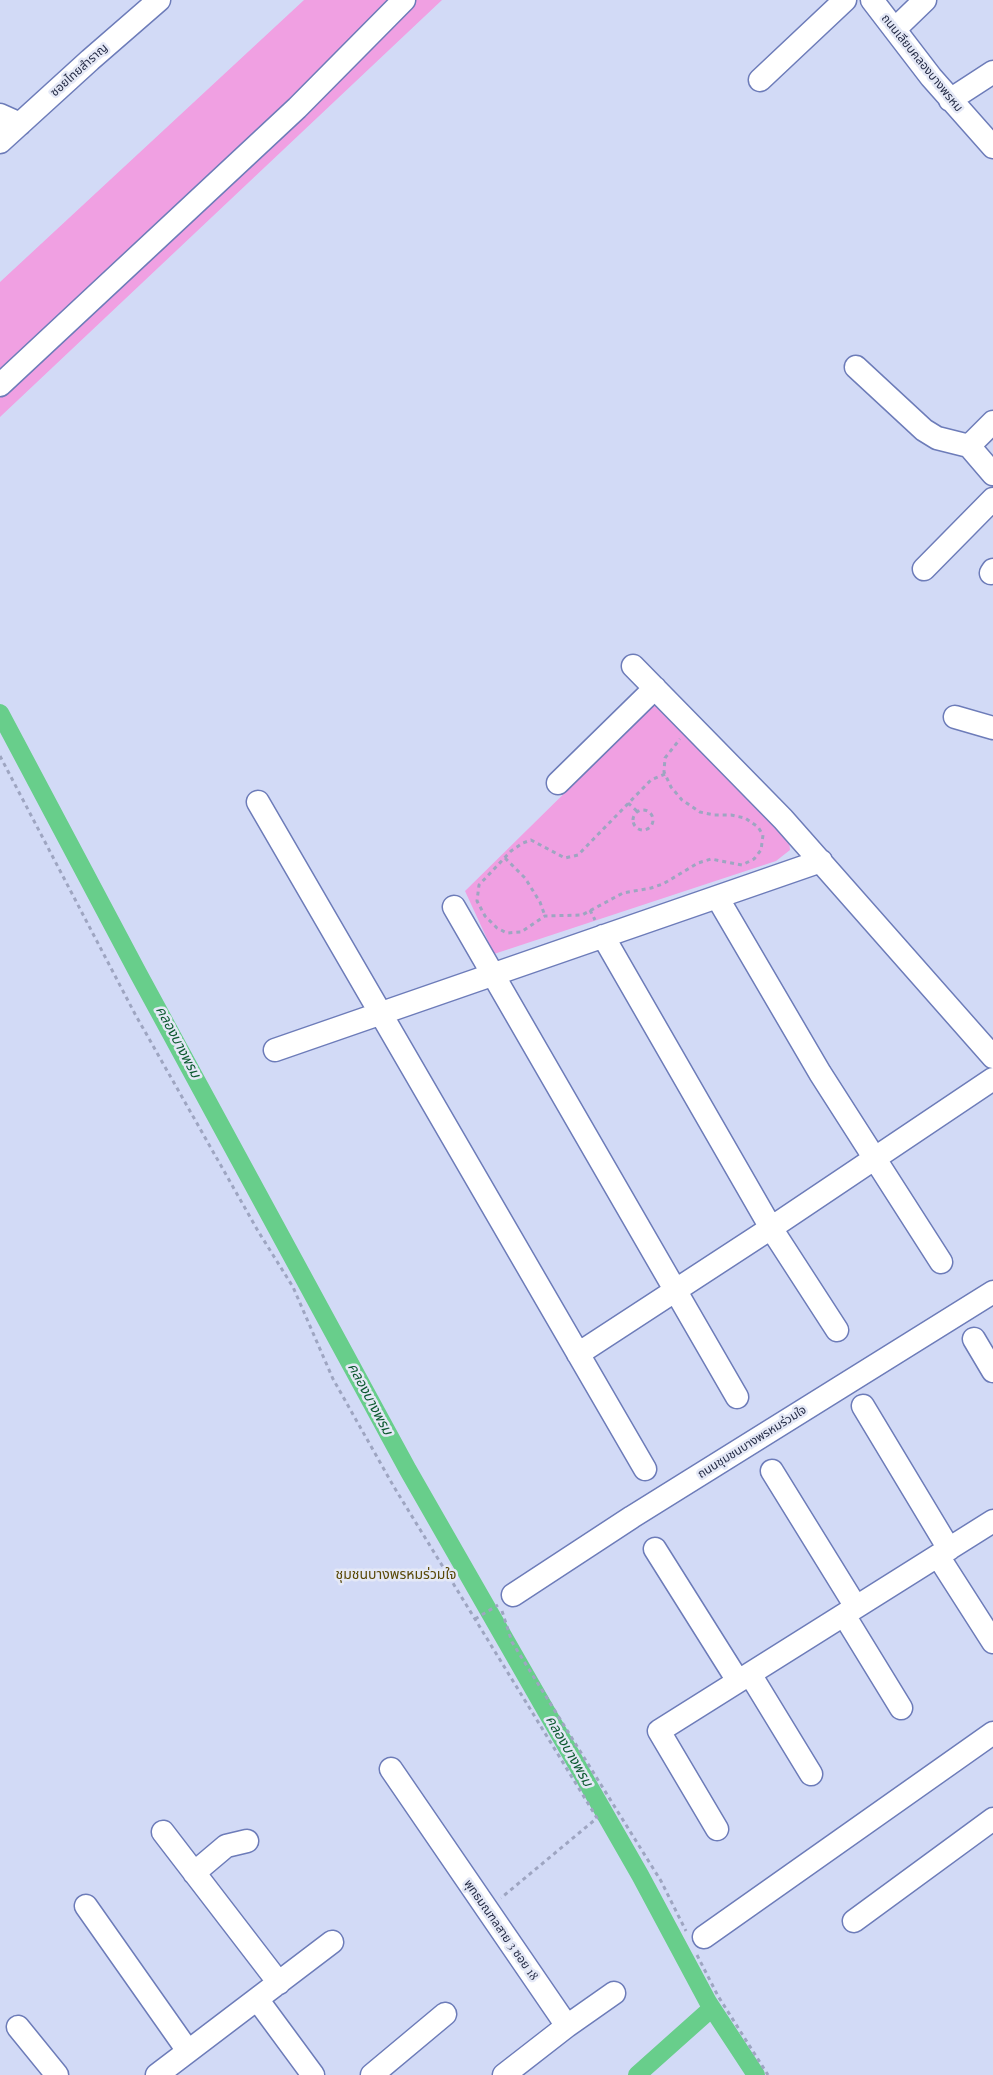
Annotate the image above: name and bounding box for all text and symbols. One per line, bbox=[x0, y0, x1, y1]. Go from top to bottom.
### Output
street label: ถนนเลียบคลองบางพรหม bbox=[878, 11, 966, 115]
street label: ซอยไทยสำราญ bbox=[47, 41, 111, 99]
water label: คลองบางพรม bbox=[152, 1003, 204, 1081]
water label: คลองบางพรม bbox=[344, 1360, 396, 1438]
street label: ถนนชุมชนบางพรหมร่วมใจ bbox=[695, 1403, 809, 1481]
district label: ชุมชนบางพรหมร่วมใจ bbox=[335, 1567, 457, 1583]
water label: คลองบางพรม bbox=[542, 1713, 596, 1789]
street label: พุทธมณฑลสาย 3 ซอย 18 bbox=[461, 1877, 541, 1983]

